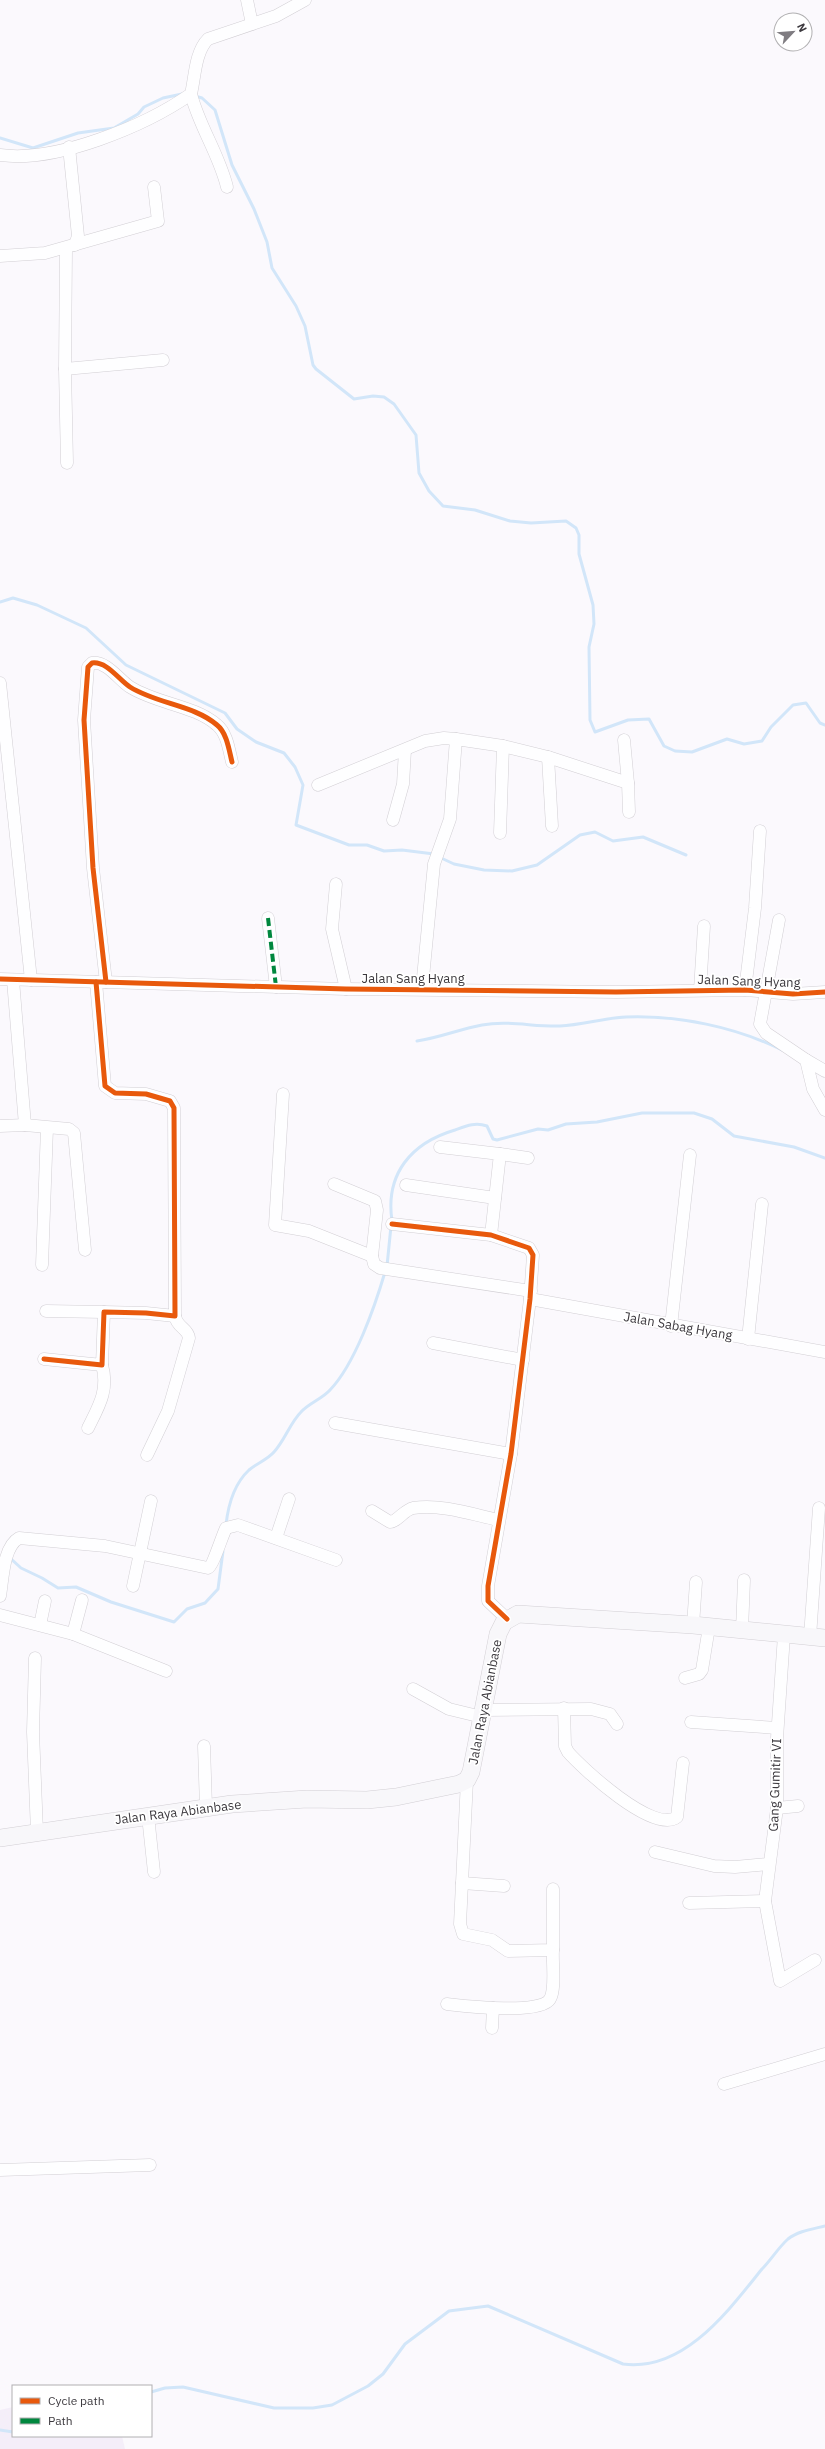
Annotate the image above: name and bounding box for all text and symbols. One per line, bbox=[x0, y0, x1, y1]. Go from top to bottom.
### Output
north arrow bbox=[773, 12, 813, 52]
text: N bbox=[794, 21, 810, 34]
street label: Jalan Sang Hyang bbox=[362, 970, 465, 987]
street label: Jalan Sang Hyang bbox=[697, 971, 801, 991]
street label: Jalan Sabag Hyang bbox=[622, 1308, 734, 1344]
street label: Jalan Raya Abianbase bbox=[465, 1638, 505, 1766]
street label: Gang Gumitir VI bbox=[765, 1738, 785, 1832]
street label: Jalan Raya Abianbase bbox=[114, 1796, 242, 1828]
legend bbox=[12, 2385, 152, 2437]
text: Cycle path bbox=[48, 2393, 105, 2408]
text: Path bbox=[48, 2413, 73, 2428]

